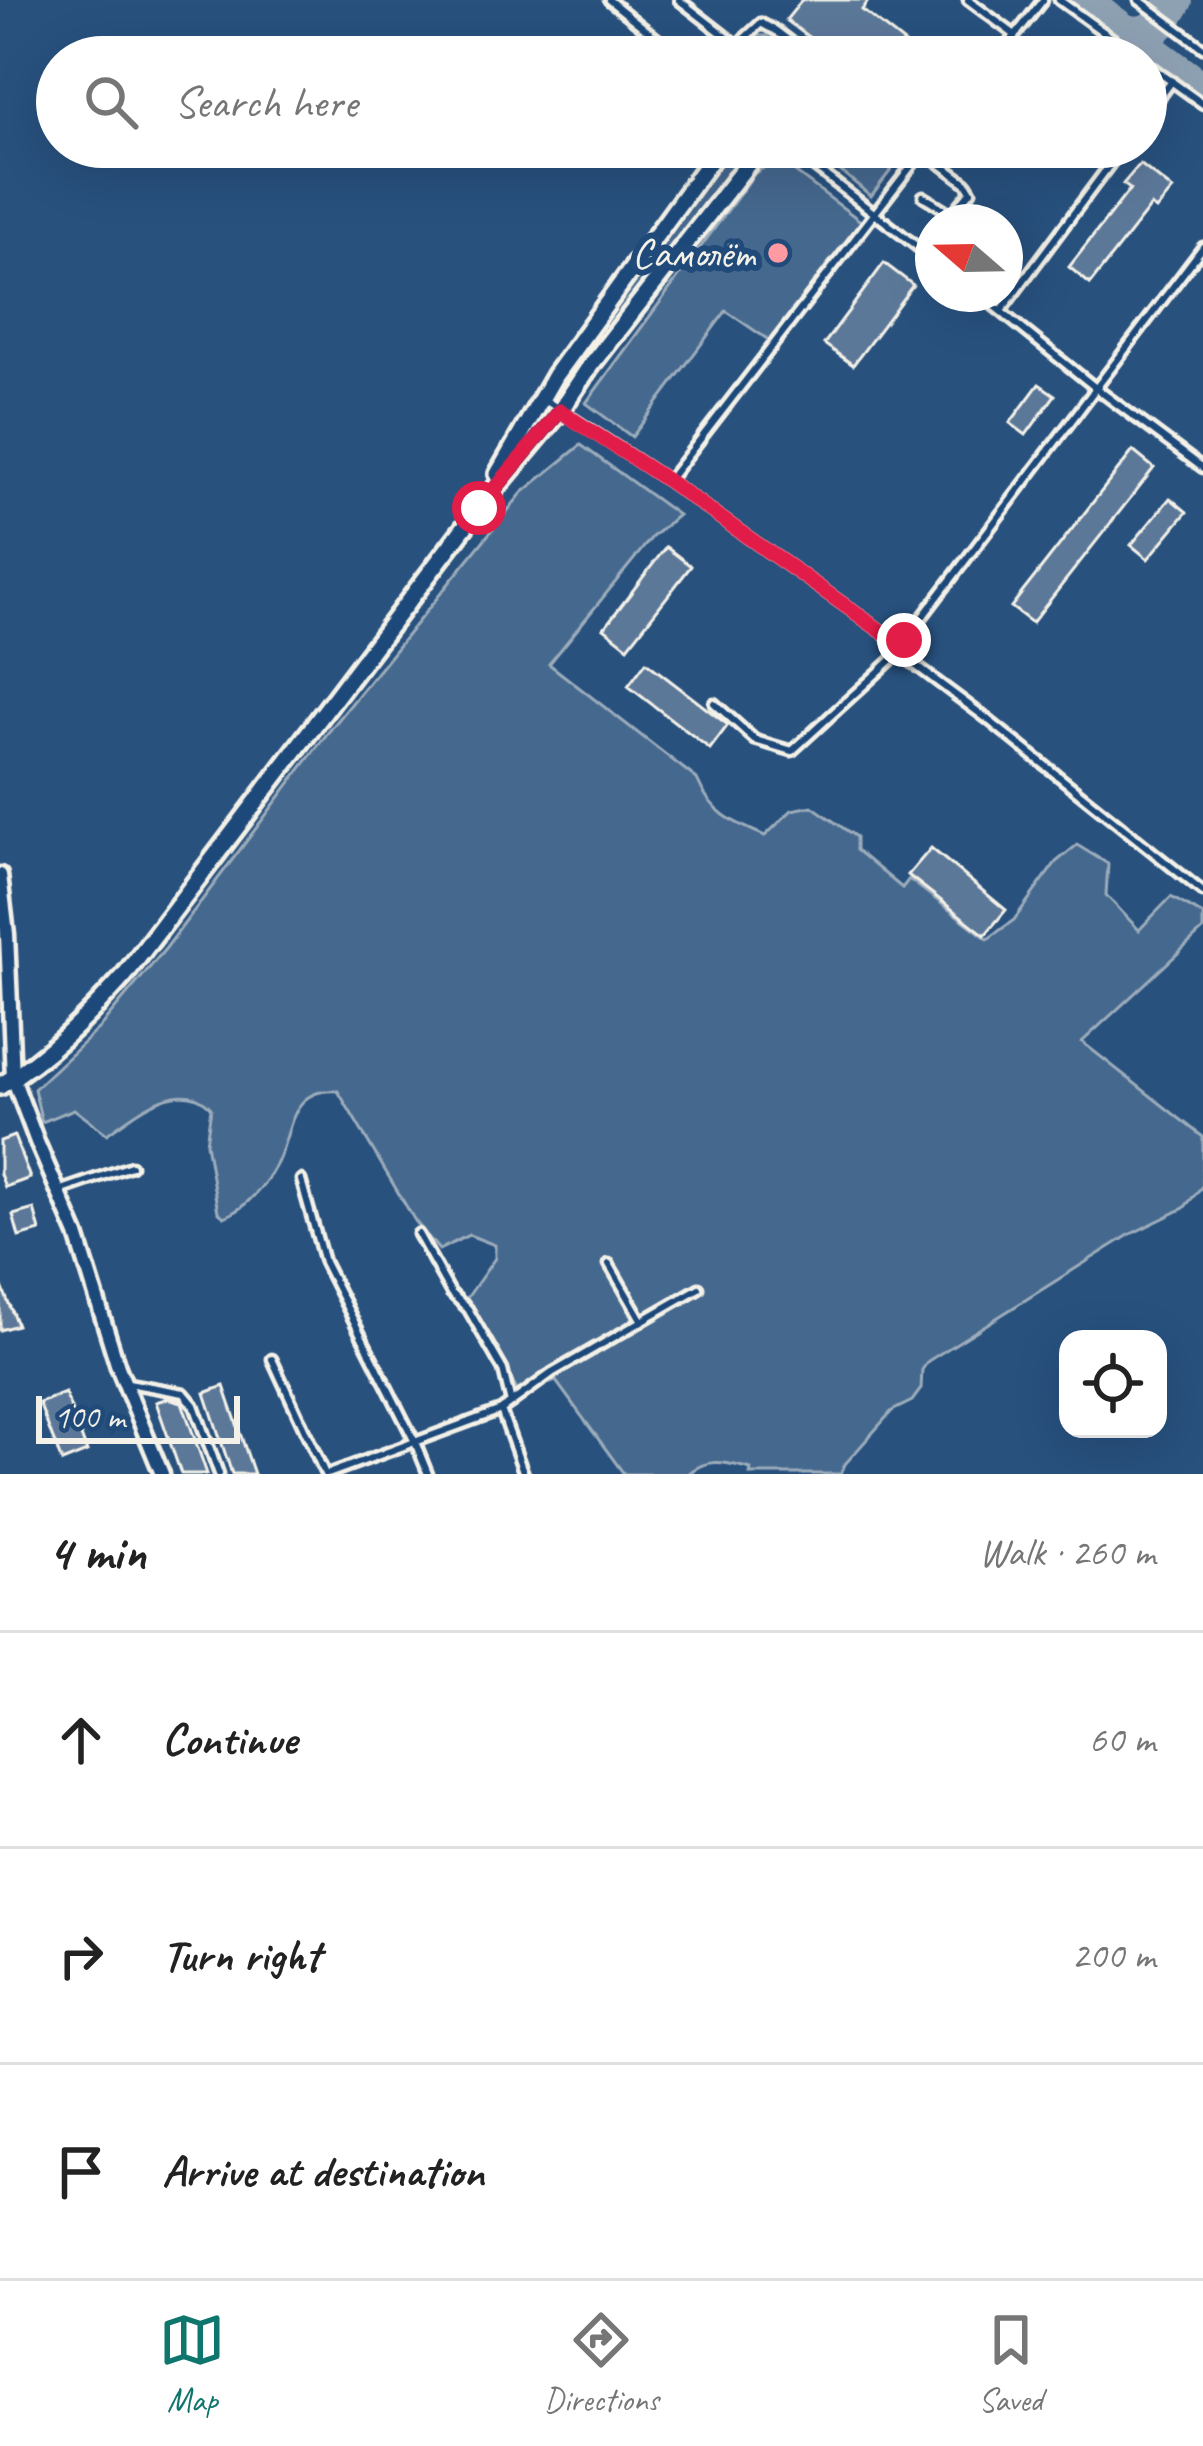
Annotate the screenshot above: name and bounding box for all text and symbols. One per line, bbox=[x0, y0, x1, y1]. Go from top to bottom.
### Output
search box bbox=[36, 36, 1167, 168]
icon: search bbox=[78, 69, 144, 135]
text: Search here bbox=[174, 74, 357, 131]
north arrow bbox=[915, 204, 1023, 312]
place label: Самолёт bbox=[632, 227, 757, 280]
marker: Самолёт bbox=[765, 240, 791, 266]
route start bbox=[452, 481, 506, 535]
route end bbox=[877, 613, 931, 667]
map controls bbox=[1059, 1330, 1167, 1438]
button: locate bbox=[1059, 1330, 1167, 1438]
scale bar bbox=[36, 1390, 240, 1443]
text: 100 m bbox=[54, 1396, 125, 1438]
text: 4 min bbox=[48, 1520, 146, 1584]
text: Walk · 260 m bbox=[979, 1528, 1155, 1577]
icon: ahead bbox=[48, 1707, 114, 1773]
text: Continue bbox=[162, 1711, 296, 1768]
text: 60 m bbox=[1089, 1715, 1155, 1764]
icon: right bbox=[48, 1923, 114, 1989]
text: Turn right bbox=[162, 1927, 320, 1984]
text: 200 m bbox=[1071, 1931, 1155, 1980]
icon: arrive bbox=[48, 2139, 114, 2205]
text: Arrive at destination bbox=[162, 2143, 484, 2200]
tab: Map bbox=[159, 2307, 225, 2421]
tab: Directions bbox=[544, 2307, 659, 2421]
tab: Saved bbox=[978, 2307, 1044, 2421]

